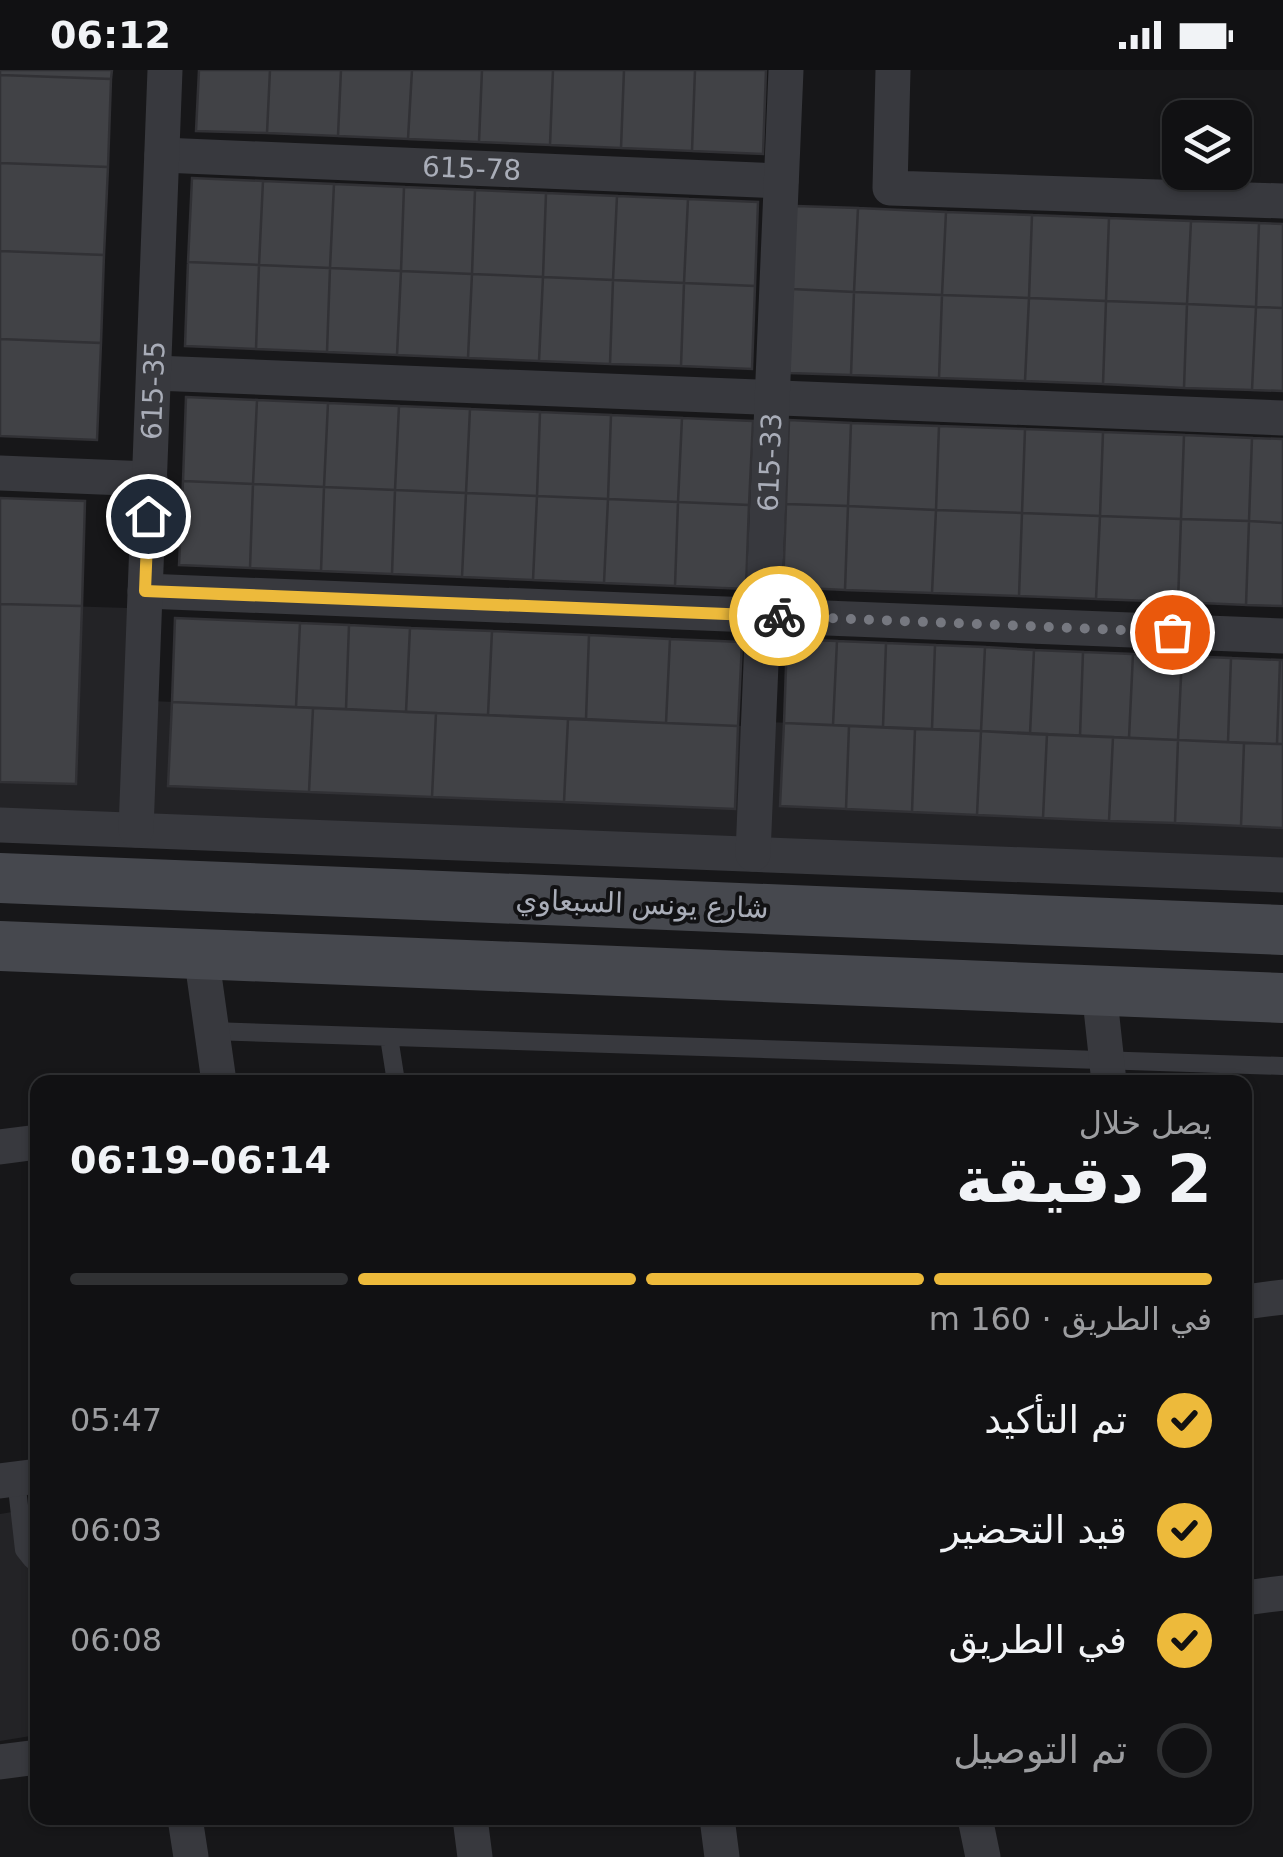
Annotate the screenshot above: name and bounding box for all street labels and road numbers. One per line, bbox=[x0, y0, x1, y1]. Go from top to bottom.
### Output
street label: 615-78 bbox=[421, 149, 522, 187]
street label: 615-35 bbox=[134, 340, 171, 441]
street label: 615-33 bbox=[751, 412, 788, 513]
street label: شارع يونس السبعاوي bbox=[515, 883, 769, 925]

